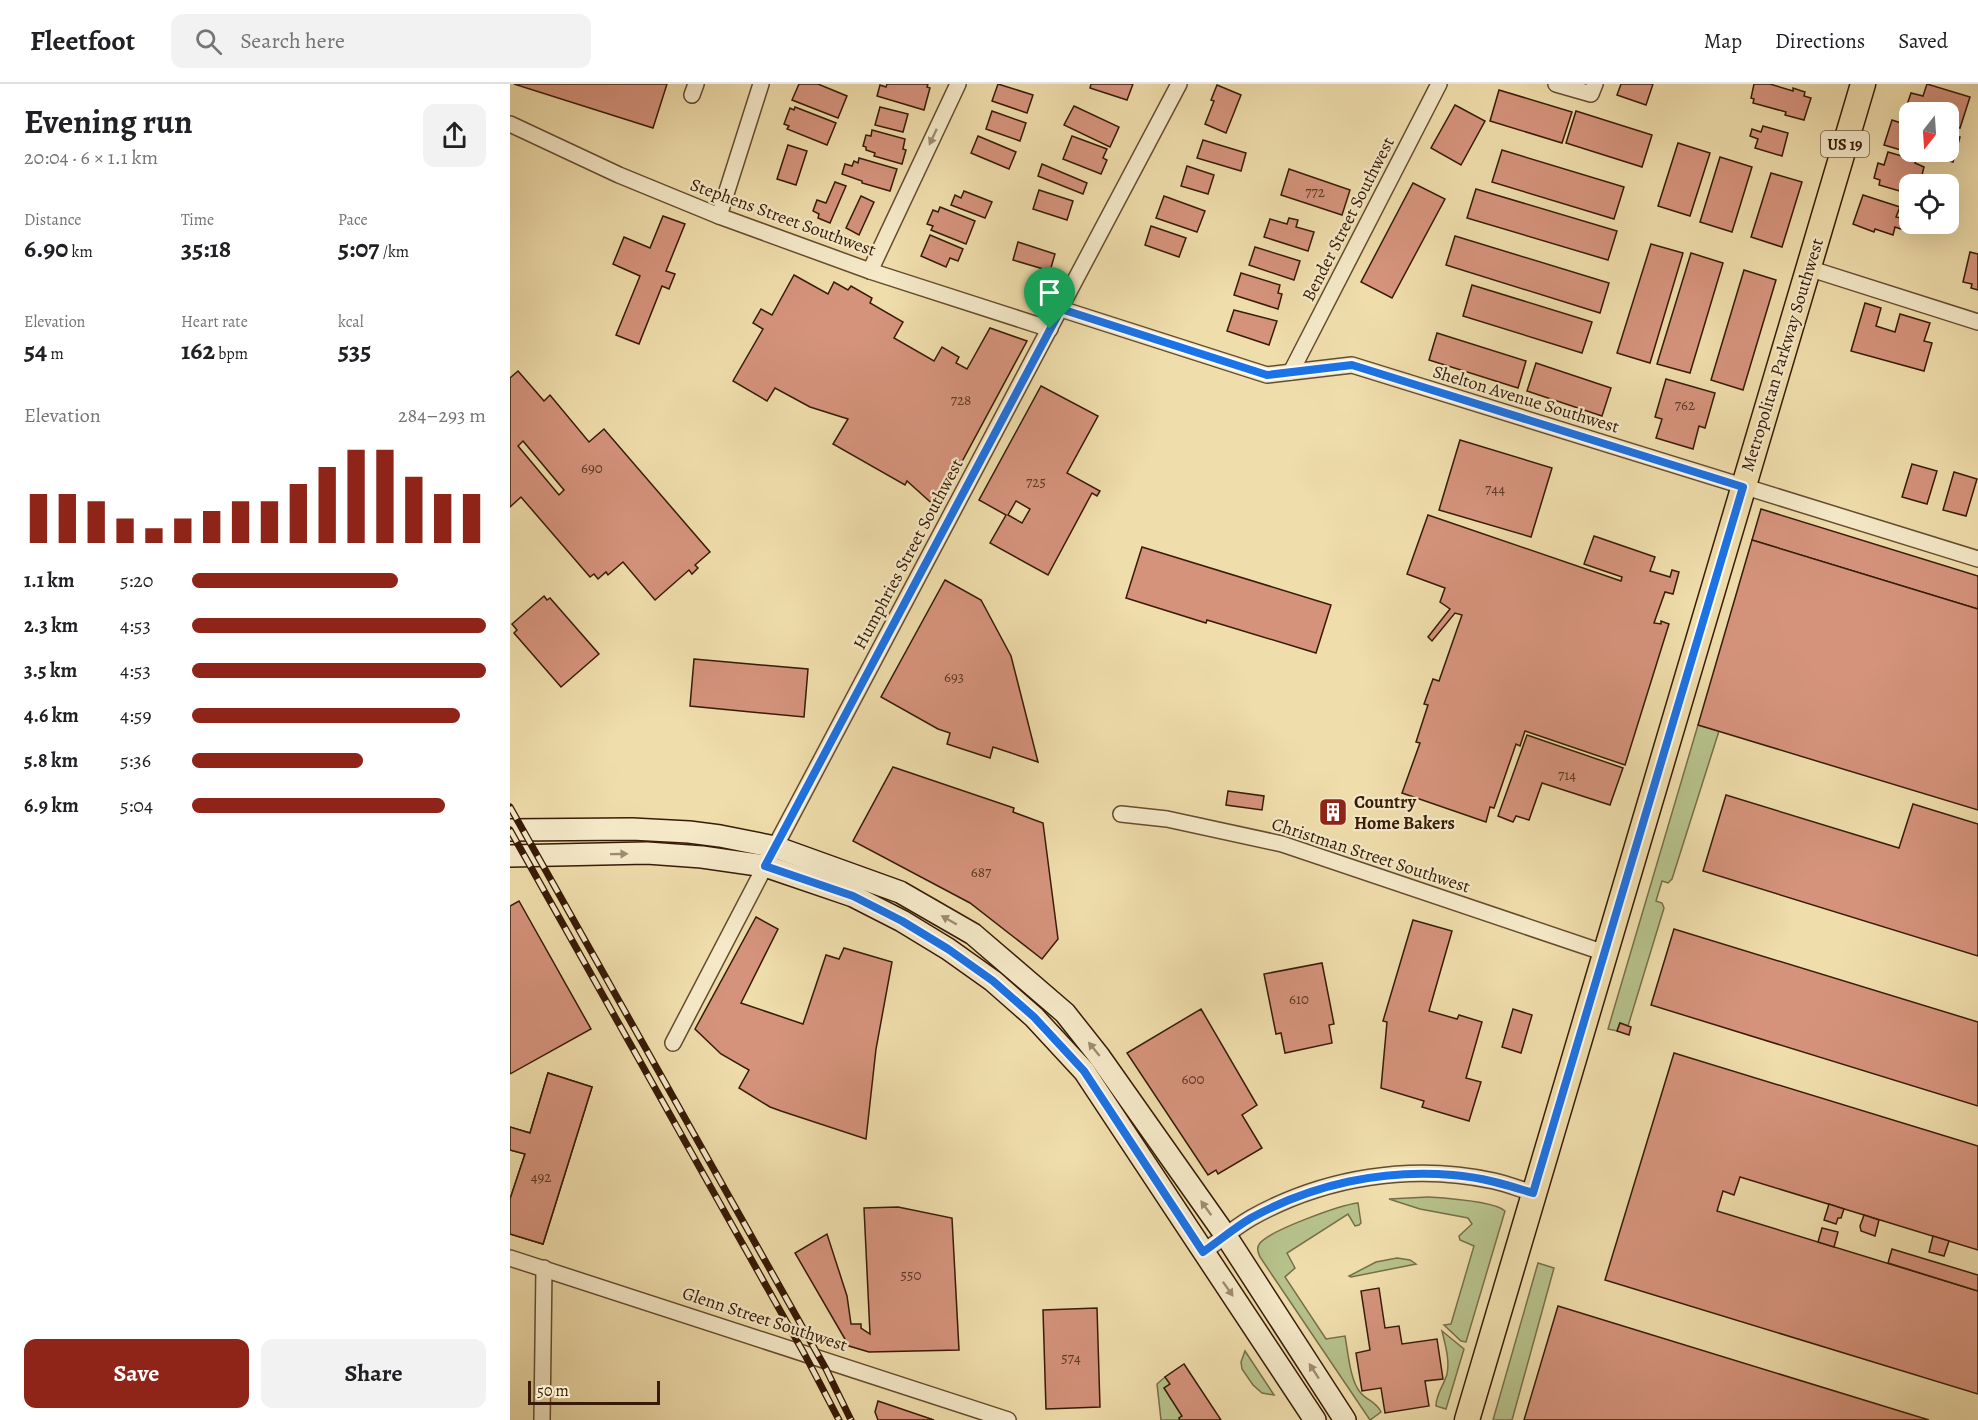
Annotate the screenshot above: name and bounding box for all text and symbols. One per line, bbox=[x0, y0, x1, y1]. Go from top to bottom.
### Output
search box bbox=[171, 14, 591, 68]
text: Fleetfoot bbox=[30, 22, 135, 60]
icon: search bbox=[192, 25, 225, 58]
text: Search here bbox=[240, 26, 345, 56]
text: Map bbox=[1704, 27, 1742, 55]
text: Directions bbox=[1775, 27, 1865, 55]
text: Saved bbox=[1898, 27, 1948, 55]
text: Evening run bbox=[24, 99, 193, 144]
north arrow bbox=[1899, 102, 1959, 162]
map controls bbox=[1899, 102, 1959, 234]
button: share bbox=[423, 104, 486, 167]
one-way arrow bbox=[929, 128, 938, 145]
road number: US 19 bbox=[1821, 131, 1869, 157]
street label: Bender Street Southwest bbox=[1296, 133, 1400, 305]
text: 20:04 · 6 × 1.1 km bbox=[24, 144, 158, 171]
street label: Stephens Street Southwest bbox=[687, 172, 879, 262]
button: locate bbox=[1899, 174, 1959, 234]
house number: 772 bbox=[1305, 182, 1325, 202]
text: Distance bbox=[24, 209, 81, 231]
text: Time bbox=[181, 209, 214, 231]
text: Pace bbox=[338, 209, 368, 231]
text: 6.90 bbox=[24, 231, 68, 266]
text: 35:18 bbox=[181, 231, 231, 266]
text: 5:07 bbox=[338, 231, 379, 266]
street label: Metropolitan Parkway Southwest bbox=[1735, 235, 1829, 475]
text: km bbox=[68, 241, 93, 263]
text: /km bbox=[379, 241, 409, 263]
pin bbox=[1024, 267, 1075, 329]
icon: arrive bbox=[1033, 276, 1066, 309]
text: Elevation bbox=[24, 311, 85, 333]
text: Heart rate bbox=[181, 311, 248, 333]
text: kcal bbox=[338, 311, 364, 333]
text: 54 bbox=[24, 333, 47, 368]
text: 162 bbox=[181, 333, 215, 368]
text: 535 bbox=[338, 333, 371, 368]
text: m bbox=[47, 343, 64, 365]
text: bpm bbox=[215, 343, 248, 365]
street label: Shelton Avenue Southwest bbox=[1430, 359, 1622, 439]
house number: 728 bbox=[951, 390, 971, 410]
house number: 762 bbox=[1675, 395, 1695, 415]
text: Elevation bbox=[24, 402, 101, 429]
text: 284–293 m bbox=[398, 402, 486, 429]
street label: Humphries Street Southwest bbox=[847, 454, 969, 654]
house number: 690 bbox=[581, 458, 603, 478]
house number: 725 bbox=[1026, 472, 1046, 492]
house number: 744 bbox=[1485, 479, 1505, 499]
text: 1.1 km bbox=[24, 567, 74, 594]
text: 5:20 bbox=[120, 567, 154, 594]
text: 2.3 km bbox=[24, 612, 78, 639]
text: 4:53 bbox=[120, 612, 151, 639]
text: 3.5 km bbox=[24, 657, 77, 684]
text: 4:53 bbox=[120, 657, 151, 684]
house number: 693 bbox=[944, 667, 964, 687]
text: 4.6 km bbox=[24, 702, 79, 729]
text: 4:59 bbox=[120, 702, 152, 729]
text: 5.8 km bbox=[24, 747, 78, 774]
text: 5:36 bbox=[120, 747, 151, 774]
house number: 714 bbox=[1558, 765, 1576, 785]
place label: Country Home Bakers bbox=[1354, 790, 1455, 835]
text: 6.9 km bbox=[24, 792, 79, 819]
text: 5:04 bbox=[120, 792, 153, 819]
building icon: Country Home Bakers bbox=[1317, 796, 1349, 828]
street label: Christman Street Southwest bbox=[1269, 812, 1473, 898]
one-way arrow bbox=[610, 849, 629, 858]
house number: 687 bbox=[971, 862, 992, 882]
one-way arrow bbox=[940, 915, 957, 925]
house number: 610 bbox=[1289, 989, 1309, 1009]
one-way arrow bbox=[1087, 1041, 1100, 1057]
house number: 600 bbox=[1182, 1069, 1204, 1089]
house number: 492 bbox=[531, 1167, 551, 1187]
one-way arrow bbox=[1200, 1201, 1212, 1217]
house number: 550 bbox=[901, 1265, 921, 1285]
street label: Glenn Street Southwest bbox=[679, 1281, 851, 1357]
one-way arrow bbox=[1222, 1281, 1233, 1297]
button: Save bbox=[24, 1339, 249, 1408]
button: Share bbox=[261, 1339, 486, 1408]
house number: 574 bbox=[1061, 1348, 1081, 1368]
one-way arrow bbox=[1308, 1363, 1319, 1379]
scale bar bbox=[528, 1378, 660, 1406]
text: 50 m bbox=[537, 1380, 569, 1402]

